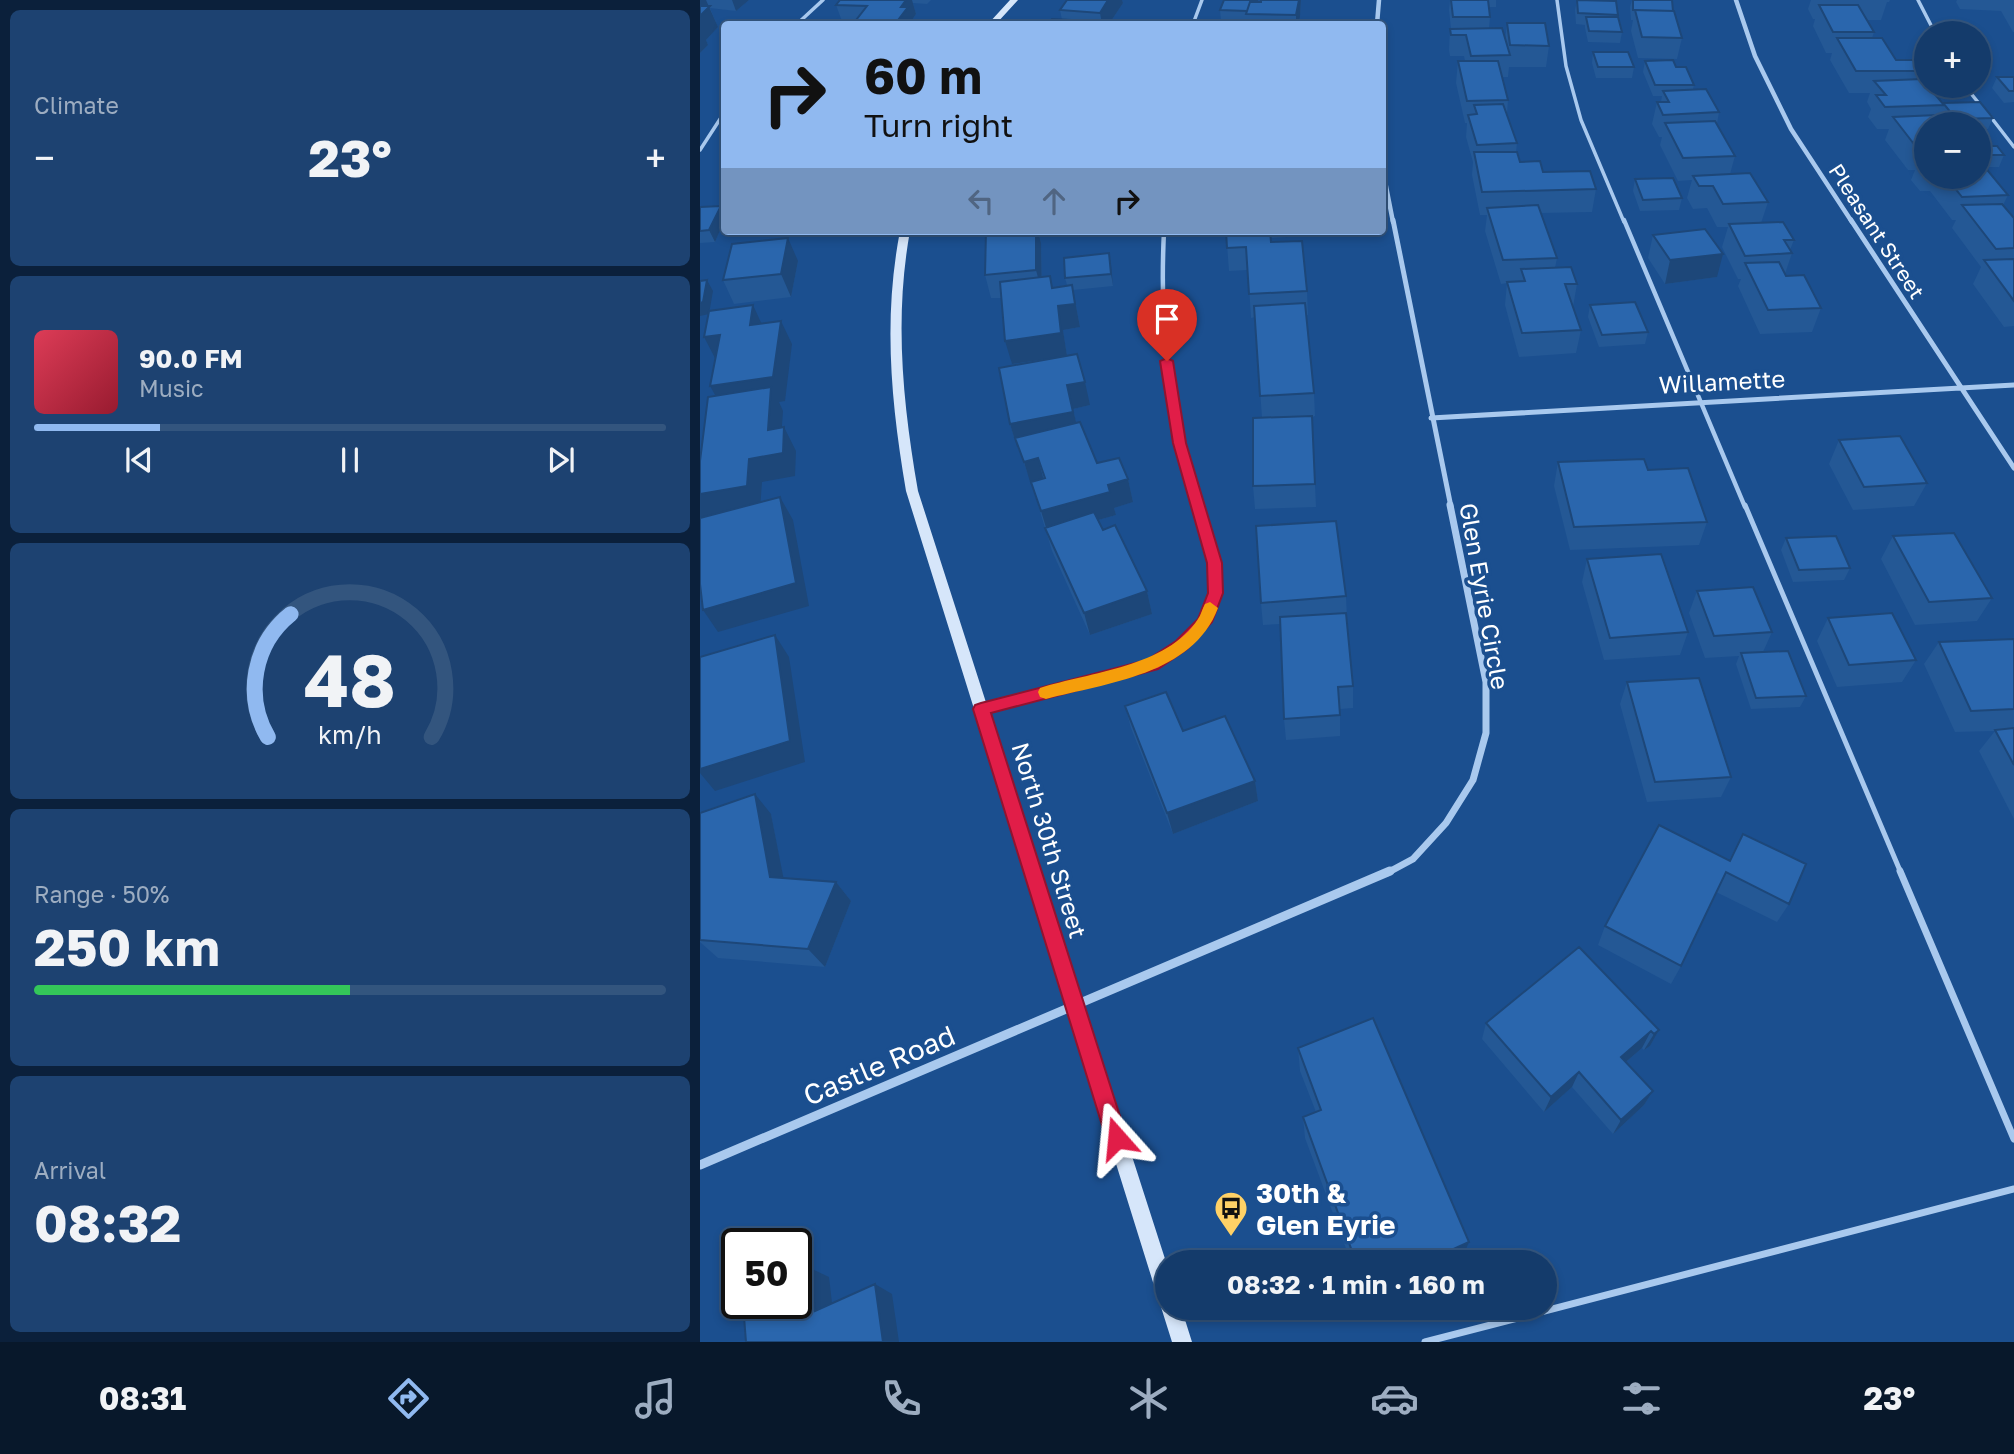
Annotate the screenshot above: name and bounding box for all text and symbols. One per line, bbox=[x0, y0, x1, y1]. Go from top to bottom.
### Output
map controls bbox=[1914, 21, 1991, 189]
button: + bbox=[1914, 21, 1991, 98]
text: 60 m bbox=[864, 46, 982, 105]
icon: right bbox=[749, 49, 840, 140]
text: Climate bbox=[34, 91, 119, 119]
text: Turn right bbox=[864, 106, 1013, 144]
button: − bbox=[1914, 112, 1991, 189]
text: 23° bbox=[308, 126, 392, 188]
text: − bbox=[34, 135, 55, 180]
text: + bbox=[645, 135, 666, 180]
street label: Pleasant Street bbox=[1824, 159, 1930, 303]
icon: left bbox=[962, 182, 1000, 220]
icon: ahead bbox=[1035, 182, 1073, 220]
icon: right bbox=[1108, 182, 1146, 220]
pin bbox=[1137, 289, 1197, 361]
icon: arrive bbox=[1148, 300, 1186, 338]
text: 90.0 FM bbox=[139, 343, 243, 374]
street label: Willamette bbox=[1658, 363, 1786, 399]
text: Music bbox=[139, 374, 204, 402]
icon: previous bbox=[120, 441, 158, 479]
icon: pause bbox=[331, 441, 369, 479]
icon: next bbox=[542, 441, 580, 479]
street label: Glen Eyrie Circle bbox=[1454, 500, 1516, 692]
text: 48 bbox=[304, 636, 396, 723]
text: km/h bbox=[318, 719, 382, 750]
street label: North 30th Street bbox=[1006, 739, 1094, 941]
text: Range · 50% bbox=[34, 880, 169, 908]
text: 250 km bbox=[34, 915, 220, 977]
street label: Castle Road bbox=[798, 1018, 960, 1112]
position arrow bbox=[1080, 1101, 1154, 1175]
text: Arrival bbox=[34, 1156, 106, 1184]
place label: 30th & Glen Eyrie bbox=[1256, 1176, 1395, 1241]
bus stop icon: 30th & Glen Eyrie bbox=[1212, 1189, 1250, 1238]
text: 08:32 bbox=[34, 1191, 181, 1253]
speed limit sign: 50 bbox=[721, 1228, 812, 1319]
text: 08:32 · 1 min · 160 m bbox=[1227, 1269, 1485, 1300]
icon: directions bbox=[384, 1374, 433, 1423]
icon: music bbox=[631, 1374, 680, 1423]
icon: phone bbox=[877, 1374, 926, 1423]
icon: climate bbox=[1124, 1374, 1173, 1423]
icon: car bbox=[1370, 1374, 1419, 1423]
icon: filters bbox=[1617, 1374, 1666, 1423]
text: 08:31 bbox=[99, 1379, 186, 1417]
text: 23° bbox=[1864, 1379, 1915, 1417]

